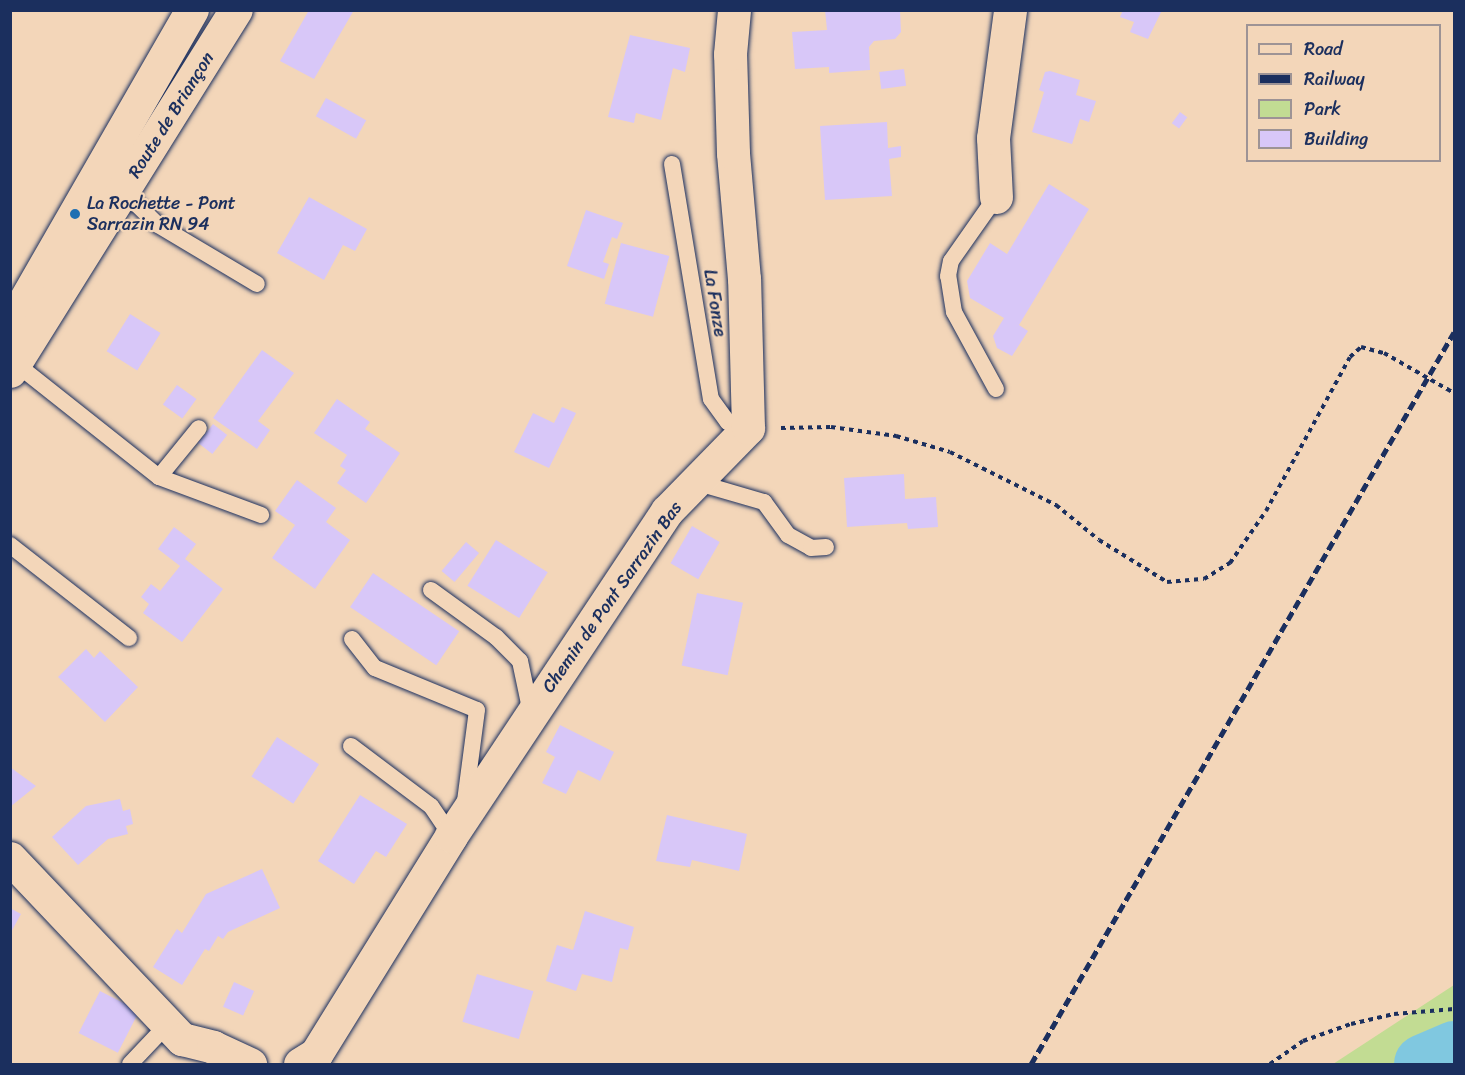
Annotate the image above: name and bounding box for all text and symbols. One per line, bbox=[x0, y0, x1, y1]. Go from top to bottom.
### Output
legend bbox=[1246, 24, 1441, 162]
text: Road bbox=[1304, 33, 1343, 65]
street label: Route de Briançon bbox=[124, 48, 218, 182]
text: Railway bbox=[1304, 63, 1365, 95]
text: Park bbox=[1304, 93, 1341, 125]
text: Building bbox=[1304, 123, 1368, 155]
place label: La Rochette - Pont Sarrazin RN 94 bbox=[87, 193, 236, 236]
marker: La Rochette - Pont Sarrazin RN 94 bbox=[68, 207, 82, 221]
street label: La Fonze bbox=[699, 267, 731, 339]
street label: Chemin de Pont Sarrazin Bas bbox=[537, 497, 687, 697]

